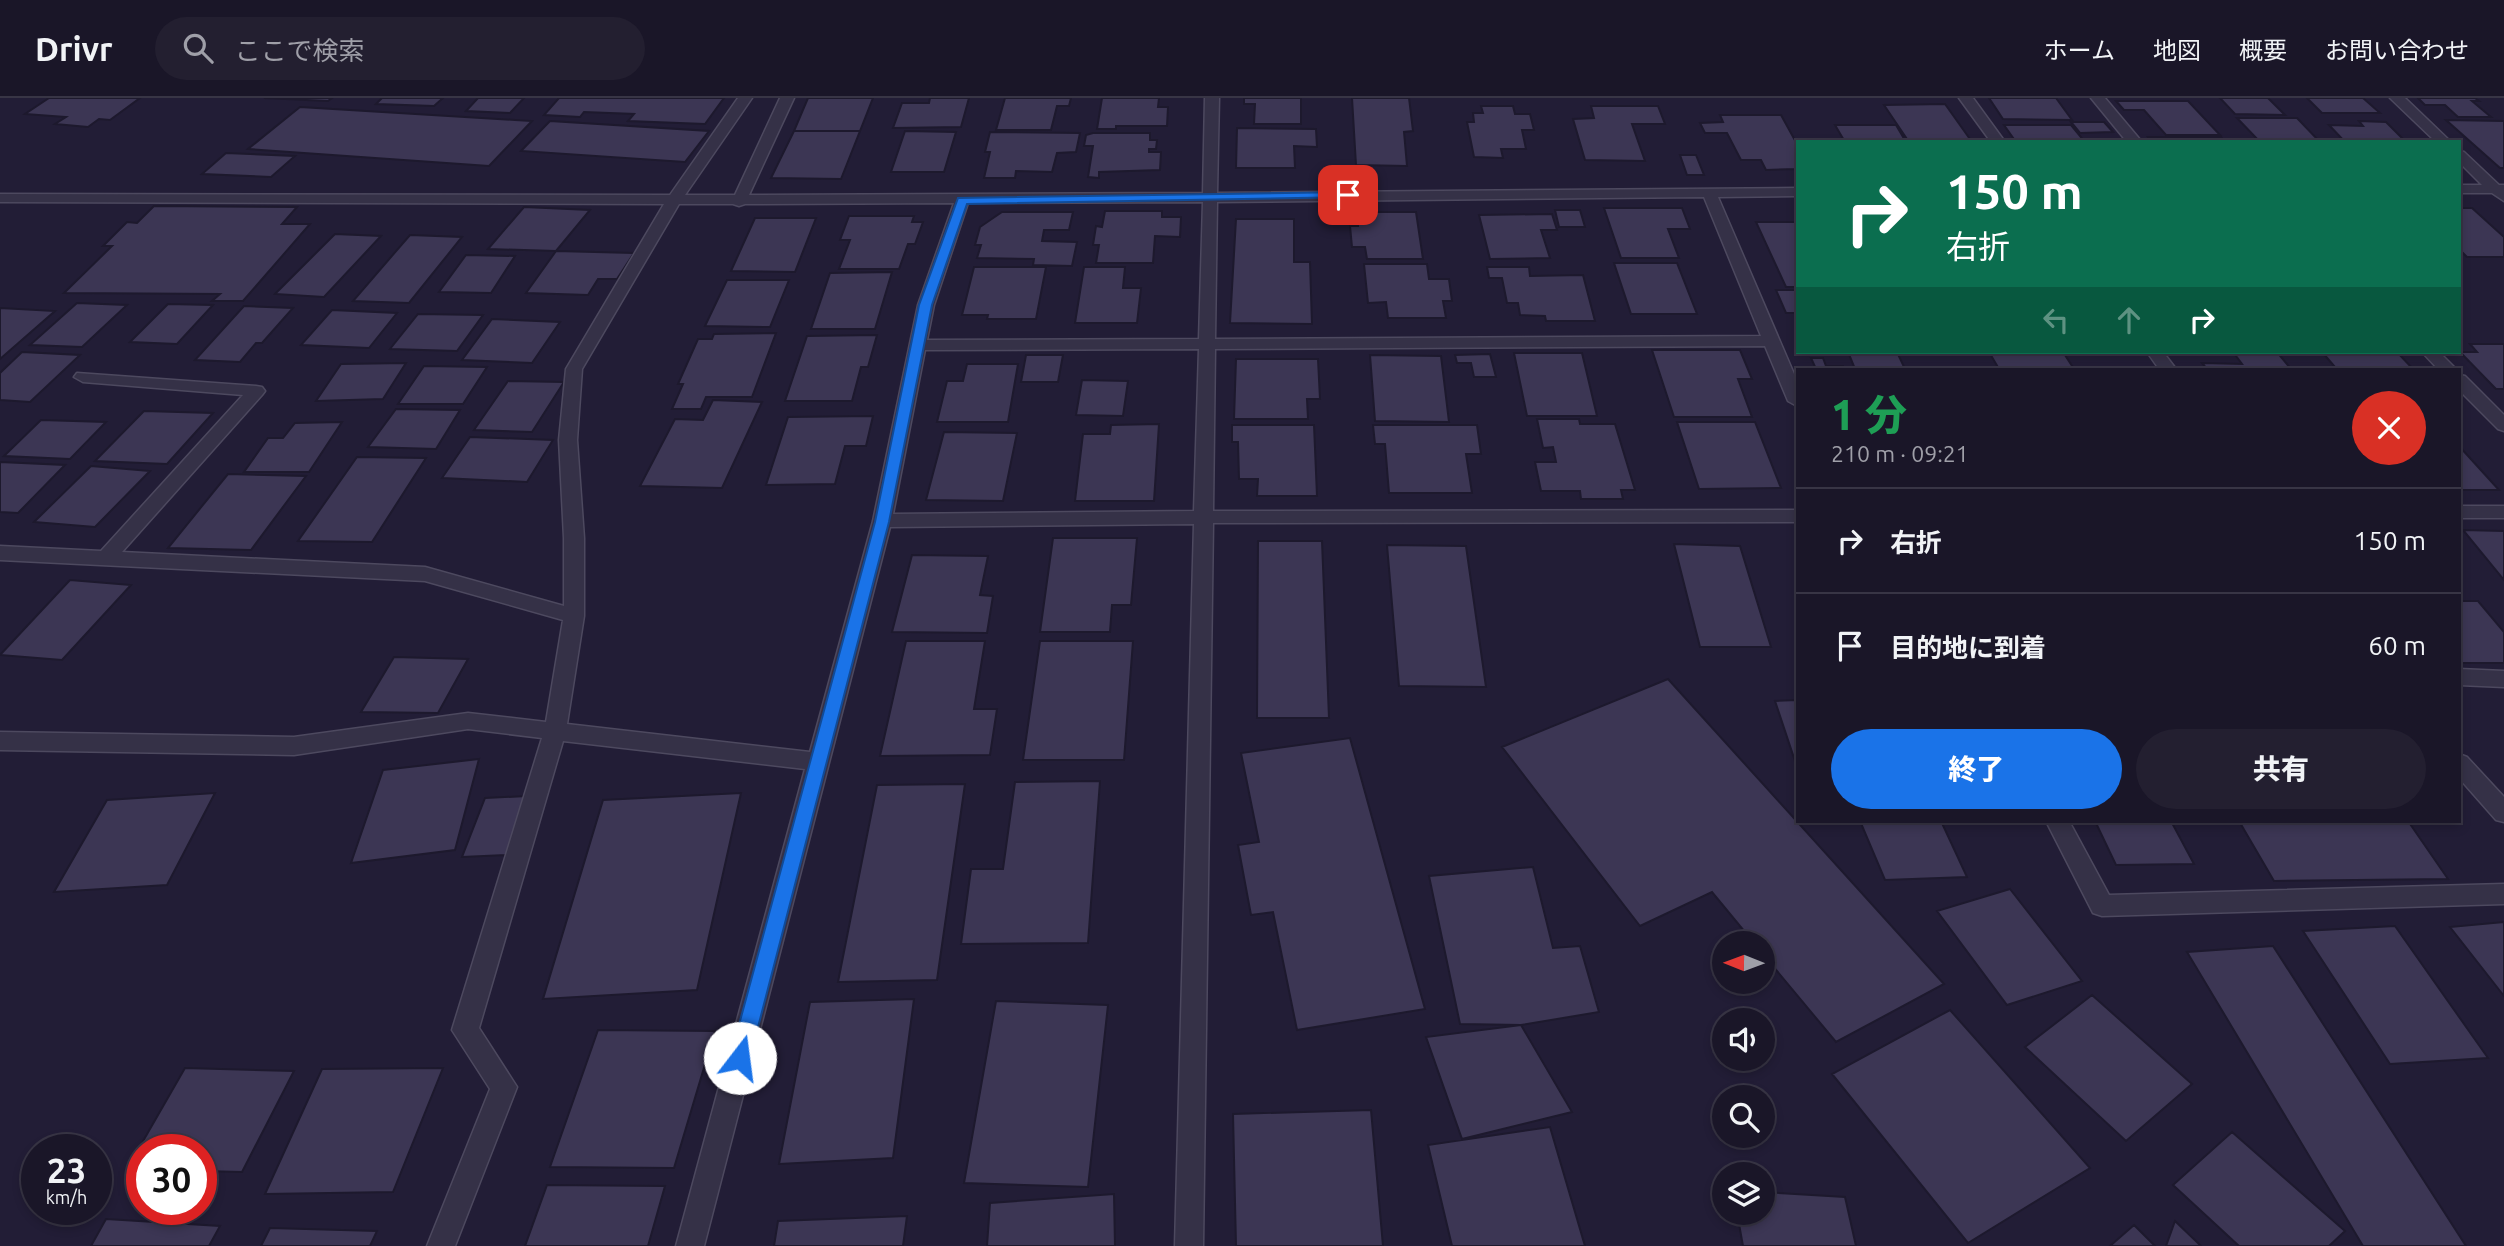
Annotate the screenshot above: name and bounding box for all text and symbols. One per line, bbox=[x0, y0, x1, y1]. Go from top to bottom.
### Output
search box bbox=[155, 17, 645, 80]
icon: search bbox=[179, 29, 217, 67]
text: Drivr bbox=[35, 30, 113, 67]
text: ここで検索 bbox=[235, 36, 365, 65]
text: ホーム bbox=[2044, 37, 2115, 64]
text: 地図 bbox=[2153, 37, 2201, 64]
text: 概要 bbox=[2239, 37, 2287, 64]
text: お問い合わせ bbox=[2325, 37, 2469, 64]
text: 150 m bbox=[1946, 163, 2083, 218]
pin bbox=[1318, 165, 1378, 225]
icon: right bbox=[1831, 168, 1922, 259]
icon: arrive bbox=[1329, 176, 1367, 214]
text: 右折 bbox=[1946, 228, 2010, 264]
icon: left bbox=[2037, 301, 2075, 339]
icon: ahead bbox=[2110, 301, 2148, 339]
icon: right bbox=[2183, 301, 2221, 339]
text: 1 分 bbox=[1831, 391, 1907, 438]
button: close bbox=[2352, 391, 2426, 465]
text: 210 m · 09:21 bbox=[1831, 441, 1969, 466]
icon: right bbox=[1831, 522, 1869, 560]
text: 150 m bbox=[2354, 526, 2426, 555]
text: 右折 bbox=[1890, 528, 1942, 557]
icon: arrive bbox=[1831, 627, 1869, 665]
text: 60 m bbox=[2368, 631, 2426, 660]
text: 目的地に到着 bbox=[1890, 633, 2046, 662]
button: 終了 bbox=[1831, 729, 2122, 809]
button: 共有 bbox=[2136, 729, 2426, 809]
north arrow bbox=[1712, 931, 1774, 994]
map controls bbox=[1712, 931, 1775, 1225]
button: sound bbox=[1712, 1008, 1775, 1071]
position arrow bbox=[703, 1021, 777, 1095]
button: search bbox=[1712, 1085, 1775, 1148]
speed limit sign: 30 bbox=[126, 1134, 217, 1225]
text: 23 bbox=[47, 1150, 86, 1190]
button: layers bbox=[1712, 1162, 1775, 1225]
text: km/h bbox=[46, 1187, 87, 1207]

